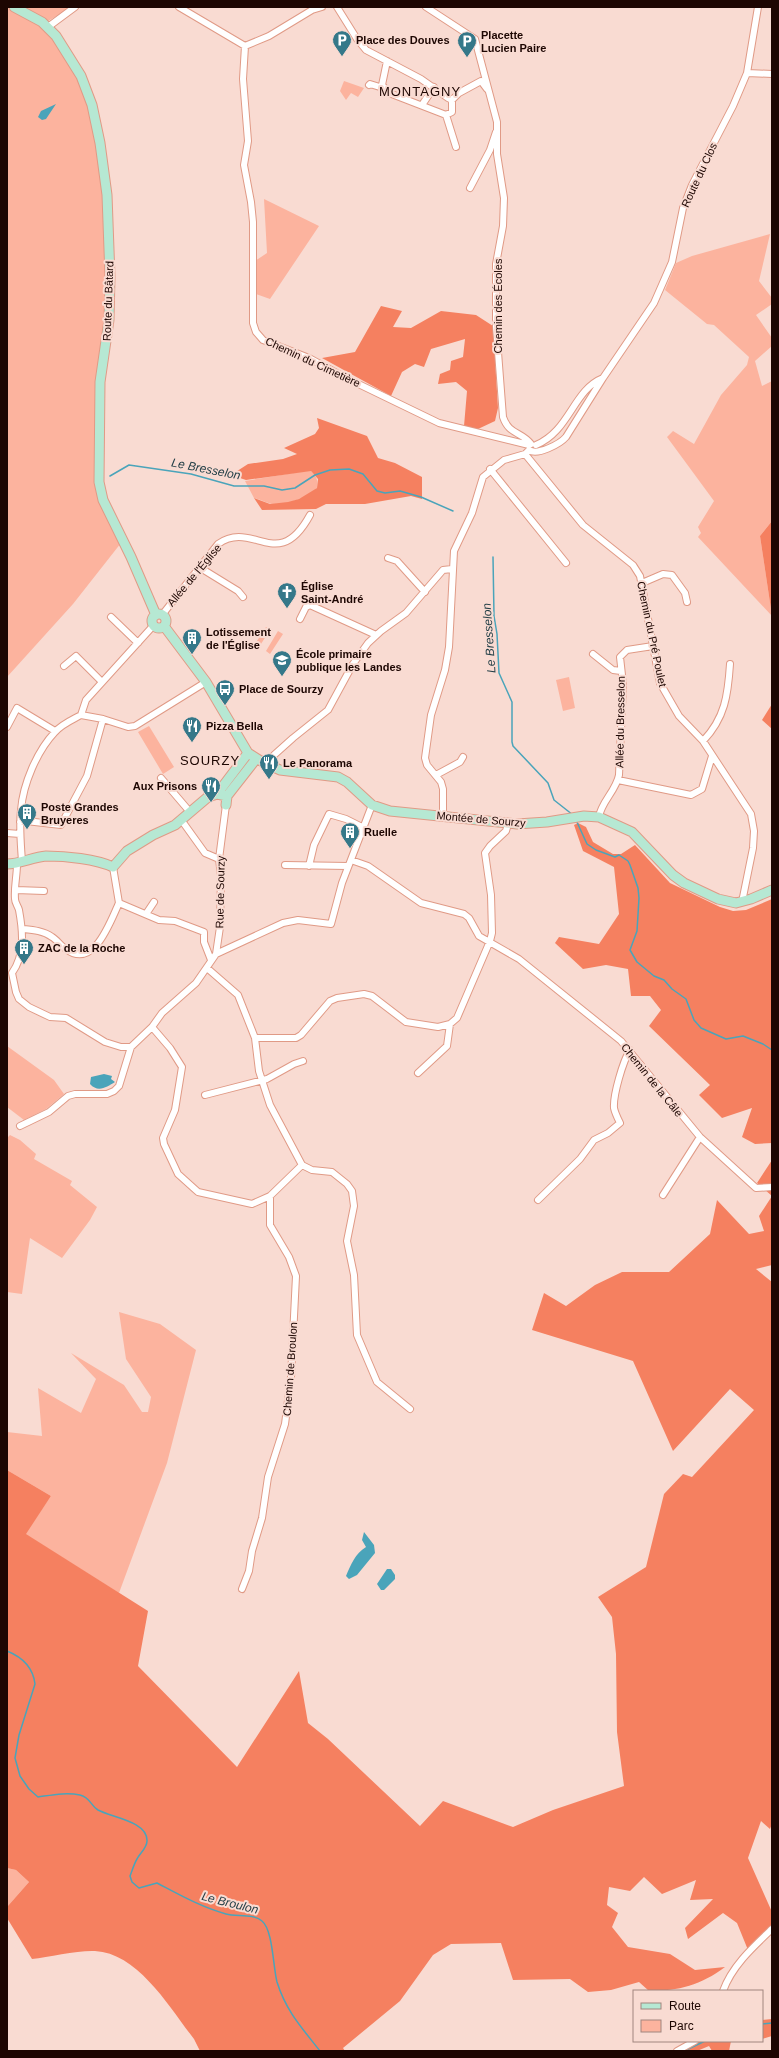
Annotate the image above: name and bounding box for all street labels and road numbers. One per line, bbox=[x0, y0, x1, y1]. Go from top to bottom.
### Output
street label: Route du Clos bbox=[679, 140, 719, 209]
street label: Chemin des Écoles bbox=[492, 258, 504, 353]
street label: Route du Bâtard bbox=[101, 261, 115, 341]
street label: Chemin du Cimetière bbox=[264, 335, 362, 389]
street label: Allée de l'Église bbox=[165, 542, 223, 608]
street label: Chemin du Pré Poulet bbox=[635, 580, 669, 688]
street label: Allée du Bresselon bbox=[613, 676, 627, 768]
street label: Montée de Sourzy bbox=[436, 809, 526, 829]
street label: Rue de Sourzy bbox=[213, 855, 227, 928]
street label: Chemin de la Câle bbox=[619, 1041, 685, 1119]
street label: Chemin de Broulon bbox=[281, 1322, 299, 1416]

